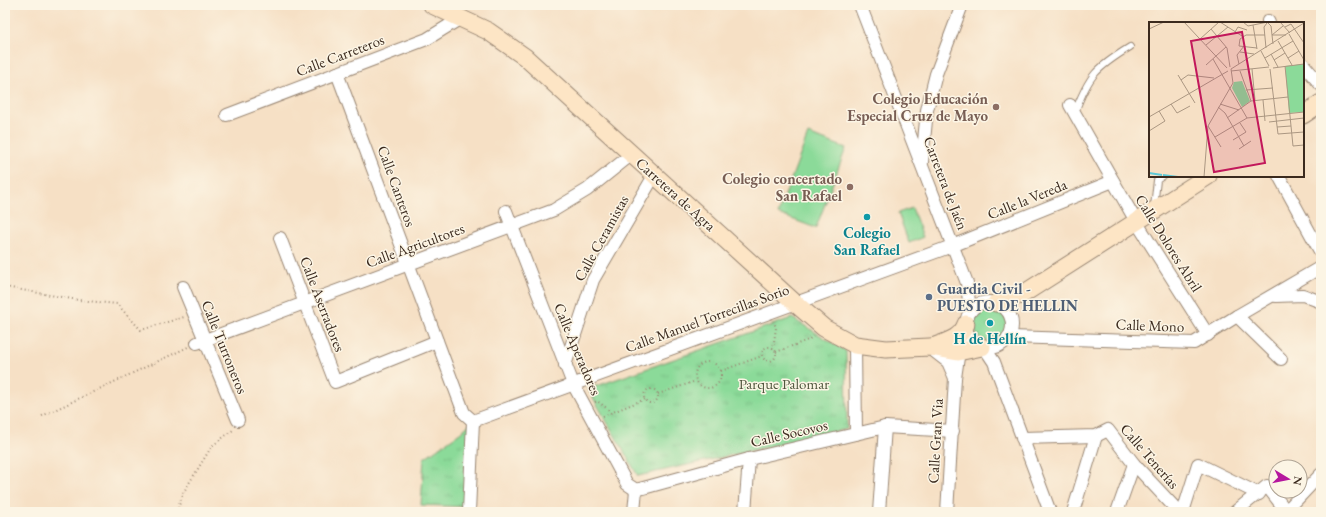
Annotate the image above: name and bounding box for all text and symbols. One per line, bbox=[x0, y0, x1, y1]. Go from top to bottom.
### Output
inset map bbox=[1149, 22, 1304, 177]
street label: Calle Carreteros bbox=[293, 29, 387, 81]
place label: Colegio Educación Especial Cruz de Mayo bbox=[847, 89, 988, 125]
marker: Colegio Educación Especial Cruz de Mayo bbox=[991, 102, 1001, 112]
street label: Carretera de Jaén bbox=[920, 134, 973, 232]
street label: Calle Canteros bbox=[374, 143, 421, 229]
street label: Carretera de Agra bbox=[632, 153, 720, 235]
place label: Colegio concertado San Rafael bbox=[722, 169, 843, 205]
street label: Calle la Vereda bbox=[984, 174, 1070, 224]
marker: Colegio concertado San Rafael bbox=[845, 182, 855, 192]
street label: Calle Ceramistas bbox=[569, 191, 633, 285]
street label: Calle Dolores Abril bbox=[1131, 191, 1207, 296]
marker: Colegio San Rafael bbox=[862, 212, 872, 222]
street label: Calle Agricultores bbox=[363, 218, 467, 272]
place label: Colegio San Rafael bbox=[834, 223, 901, 259]
street label: Calle Aserradores bbox=[296, 254, 350, 354]
street label: Calle Manuel Torrecillas Sorio bbox=[622, 279, 792, 357]
place label: Guardia Civil - PUESTO DE HELLIN bbox=[937, 279, 1078, 315]
marker: Guardia Civil - PUESTO DE HELLIN bbox=[924, 292, 934, 302]
street label: Calle Turroneros bbox=[198, 297, 252, 397]
street label: Calle Aperadores bbox=[550, 300, 606, 398]
street label: Calle Mono bbox=[1115, 314, 1185, 336]
marker: H de Hellín bbox=[985, 318, 995, 328]
place label: H de Hellín bbox=[953, 329, 1027, 348]
park label: Parque Palomar bbox=[739, 374, 829, 393]
street label: Calle Gran Via bbox=[923, 398, 947, 484]
street label: Calle Socovos bbox=[749, 415, 830, 451]
street label: Calle Tenerías bbox=[1116, 419, 1184, 493]
north arrow bbox=[1268, 459, 1308, 499]
text: N bbox=[1290, 475, 1306, 486]

